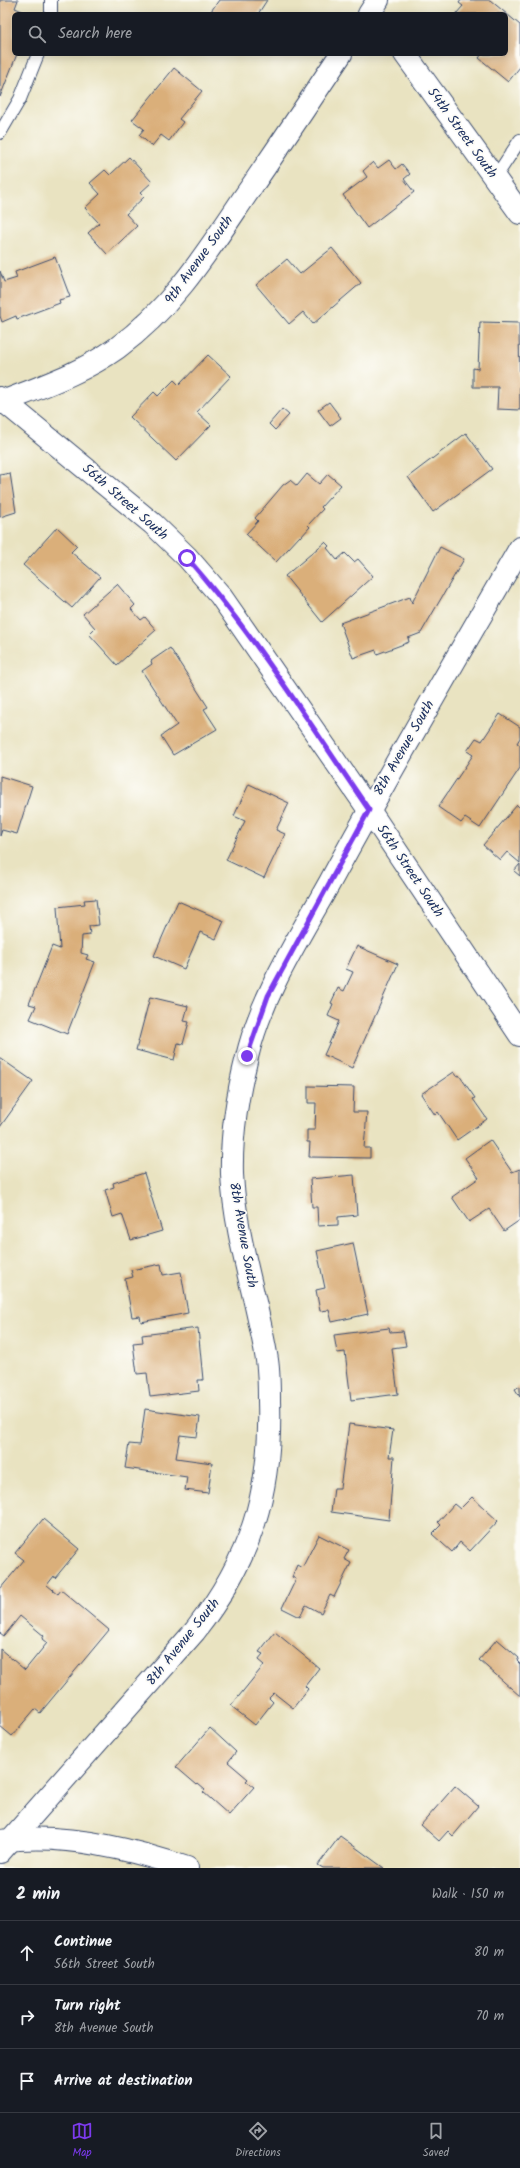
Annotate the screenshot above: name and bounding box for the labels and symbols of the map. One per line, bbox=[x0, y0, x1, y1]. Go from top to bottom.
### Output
street label: 54th Street South bbox=[421, 83, 503, 183]
street label: 9th Avenue South bbox=[159, 211, 239, 309]
street label: 56th Street South bbox=[77, 458, 173, 546]
route start bbox=[178, 549, 196, 567]
street label: 8th Avenue South bbox=[368, 696, 440, 800]
street label: 56th Street South bbox=[371, 820, 449, 922]
route end bbox=[238, 1047, 256, 1065]
street label: 8th Avenue South bbox=[223, 1180, 263, 1290]
street label: 8th Avenue South bbox=[141, 1593, 225, 1691]

